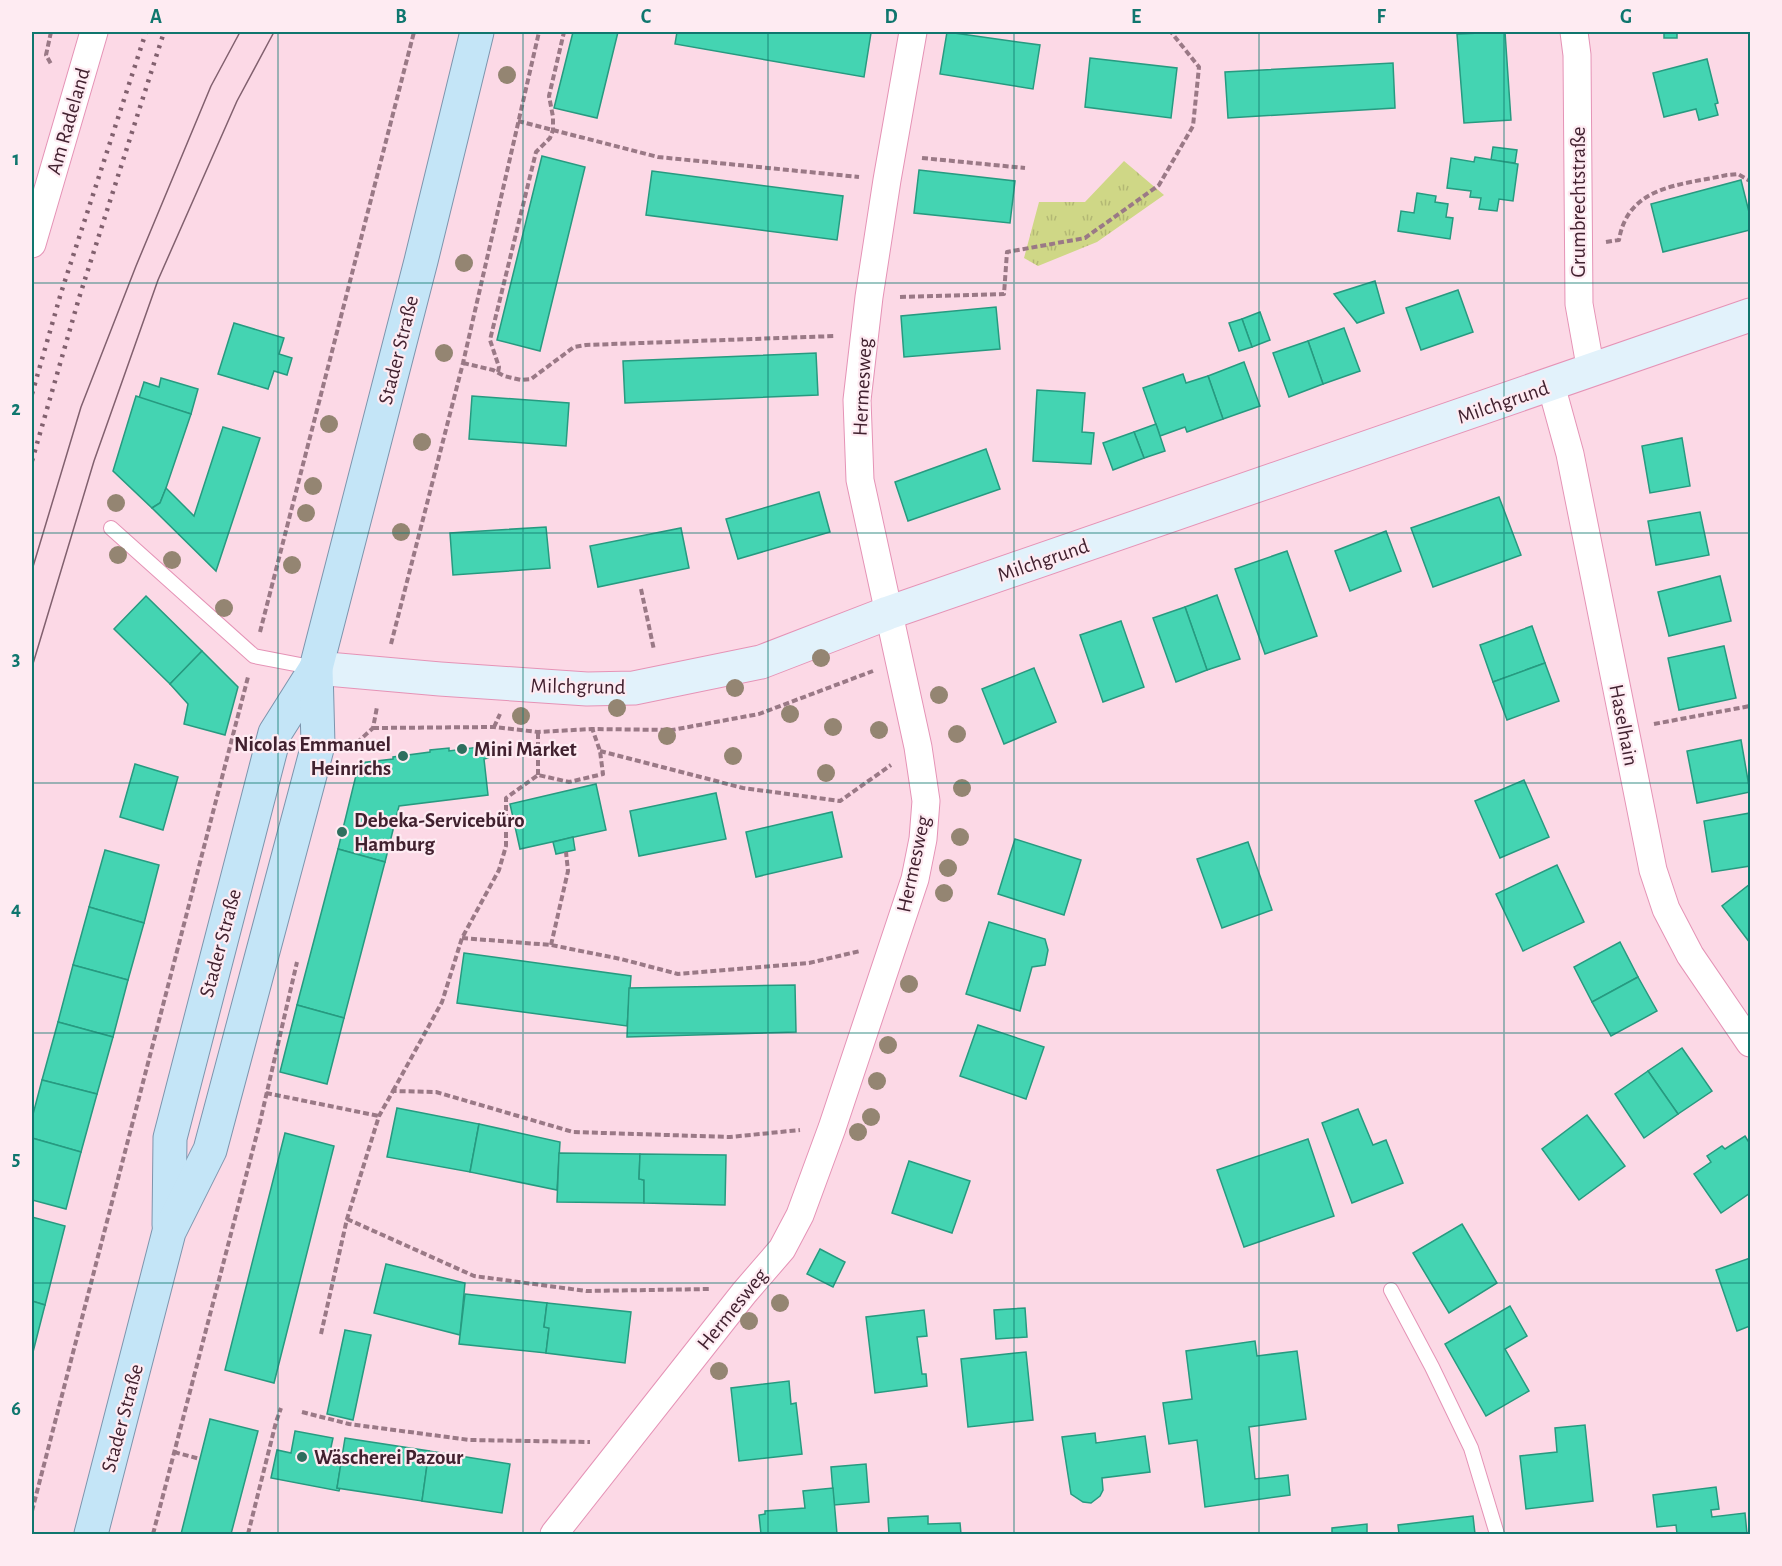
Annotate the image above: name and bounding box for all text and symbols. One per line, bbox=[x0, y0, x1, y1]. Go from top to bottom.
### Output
text: A bbox=[150, 7, 162, 27]
text: B bbox=[395, 7, 407, 27]
text: C bbox=[641, 7, 652, 27]
text: D bbox=[884, 7, 898, 27]
text: E bbox=[1131, 7, 1141, 27]
text: F bbox=[1376, 7, 1386, 27]
text: G bbox=[1620, 7, 1632, 27]
street label: Am Radeland bbox=[43, 65, 94, 177]
street label: Grumbrechtstraße bbox=[1568, 126, 1589, 278]
text: 1 bbox=[12, 149, 20, 169]
street label: Stader Straße bbox=[375, 294, 422, 407]
street label: Hermesweg bbox=[849, 337, 876, 437]
street label: Milchgrund bbox=[1455, 377, 1552, 428]
text: 2 bbox=[11, 399, 21, 419]
street label: Milchgrund bbox=[995, 535, 1092, 586]
text: 3 bbox=[12, 649, 20, 669]
street label: Milchgrund bbox=[530, 675, 626, 698]
street label: Haselhain bbox=[1605, 682, 1642, 768]
place label: Nicolas Emmanuel Heinrichs bbox=[234, 734, 391, 779]
place label: Mini Market bbox=[474, 739, 577, 760]
marker: Mini Market bbox=[455, 742, 469, 756]
marker: Nicolas Emmanuel Heinrichs bbox=[396, 749, 410, 763]
place label: Debeka-Servicebüro Hamburg bbox=[354, 810, 525, 855]
street label: Hermesweg bbox=[893, 813, 934, 914]
marker: Debeka-Servicebüro Hamburg bbox=[335, 825, 349, 839]
street label: Stader Straße bbox=[196, 887, 245, 1000]
text: 4 bbox=[11, 899, 21, 919]
text: 5 bbox=[12, 1149, 20, 1169]
street label: Hermesweg bbox=[693, 1264, 772, 1354]
street label: Stader Straße bbox=[98, 1362, 147, 1475]
text: 6 bbox=[11, 1399, 21, 1419]
place label: Wäscherei Pazour bbox=[314, 1447, 464, 1468]
marker: Wäscherei Pazour bbox=[295, 1450, 309, 1464]

